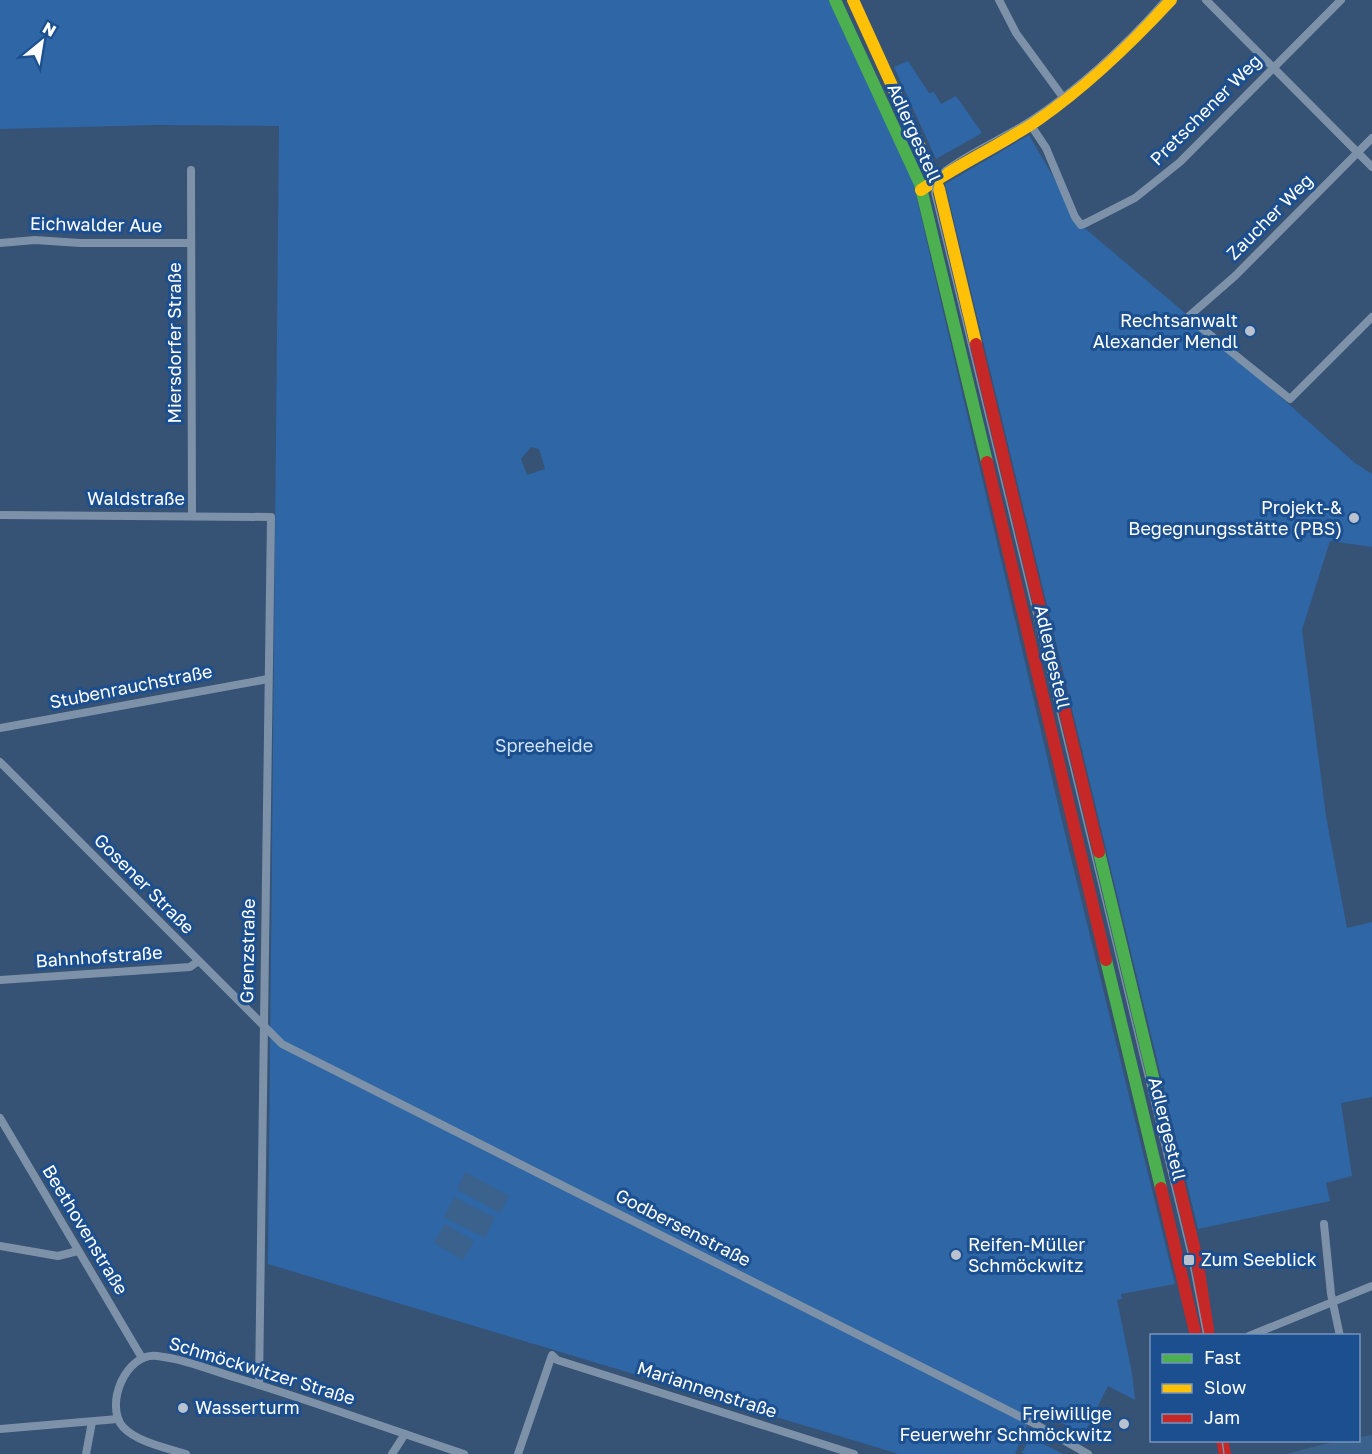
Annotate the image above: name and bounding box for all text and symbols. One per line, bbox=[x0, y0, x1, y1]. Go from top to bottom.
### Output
north arrow bbox=[12, 12, 72, 72]
text: N bbox=[39, 17, 60, 41]
street label: Pretschener Weg bbox=[1145, 49, 1265, 169]
street label: Adlergestell bbox=[883, 80, 947, 186]
street label: Zaucher Weg bbox=[1222, 169, 1317, 264]
street label: Eichwalder Aue bbox=[30, 212, 162, 236]
street label: Miersdorfer Straße bbox=[163, 262, 185, 424]
place label: Rechtsanwalt Alexander Mendl bbox=[1093, 309, 1238, 352]
marker: Rechtsanwalt Alexander Mendl bbox=[1243, 324, 1257, 338]
street label: Waldstraße bbox=[87, 487, 185, 509]
place label: Projekt-& Begegnungsstätte (PBS) bbox=[1128, 496, 1342, 539]
marker: Projekt-& Begegnungsstätte (PBS) bbox=[1347, 511, 1361, 525]
street label: Adlergestell bbox=[1030, 603, 1076, 711]
street label: Stubenrauchstraße bbox=[48, 659, 214, 713]
park label: Spreeheide bbox=[495, 734, 593, 756]
street label: Gosener Straße bbox=[90, 829, 199, 938]
street label: Grenzstraße bbox=[235, 898, 259, 1004]
street label: Bahnhofstraße bbox=[35, 941, 163, 971]
street label: Adlergestell bbox=[1144, 1075, 1192, 1183]
street label: Beethovenstraße bbox=[38, 1161, 133, 1298]
street label: Godbersenstraße bbox=[612, 1184, 755, 1271]
place label: Reifen-Müller Schmöckwitz bbox=[968, 1233, 1085, 1276]
marker: Reifen-Müller Schmöckwitz bbox=[949, 1248, 963, 1262]
place label: Zum Seeblick bbox=[1201, 1248, 1317, 1270]
marker: Zum Seeblick bbox=[1182, 1253, 1196, 1267]
street label: Schmöckwitzer Straße bbox=[166, 1331, 358, 1409]
legend bbox=[1150, 1334, 1360, 1442]
text: Fast bbox=[1204, 1346, 1241, 1368]
street label: Mariannenstraße bbox=[635, 1356, 780, 1422]
text: Slow bbox=[1204, 1376, 1247, 1398]
place label: Wasserturm bbox=[195, 1396, 300, 1418]
marker: Wasserturm bbox=[176, 1401, 190, 1415]
place label: Freiwillige Feuerwehr Schmöckwitz bbox=[899, 1402, 1112, 1445]
text: Jam bbox=[1204, 1406, 1240, 1428]
marker: Freiwillige Feuerwehr Schmöckwitz bbox=[1117, 1417, 1131, 1431]

